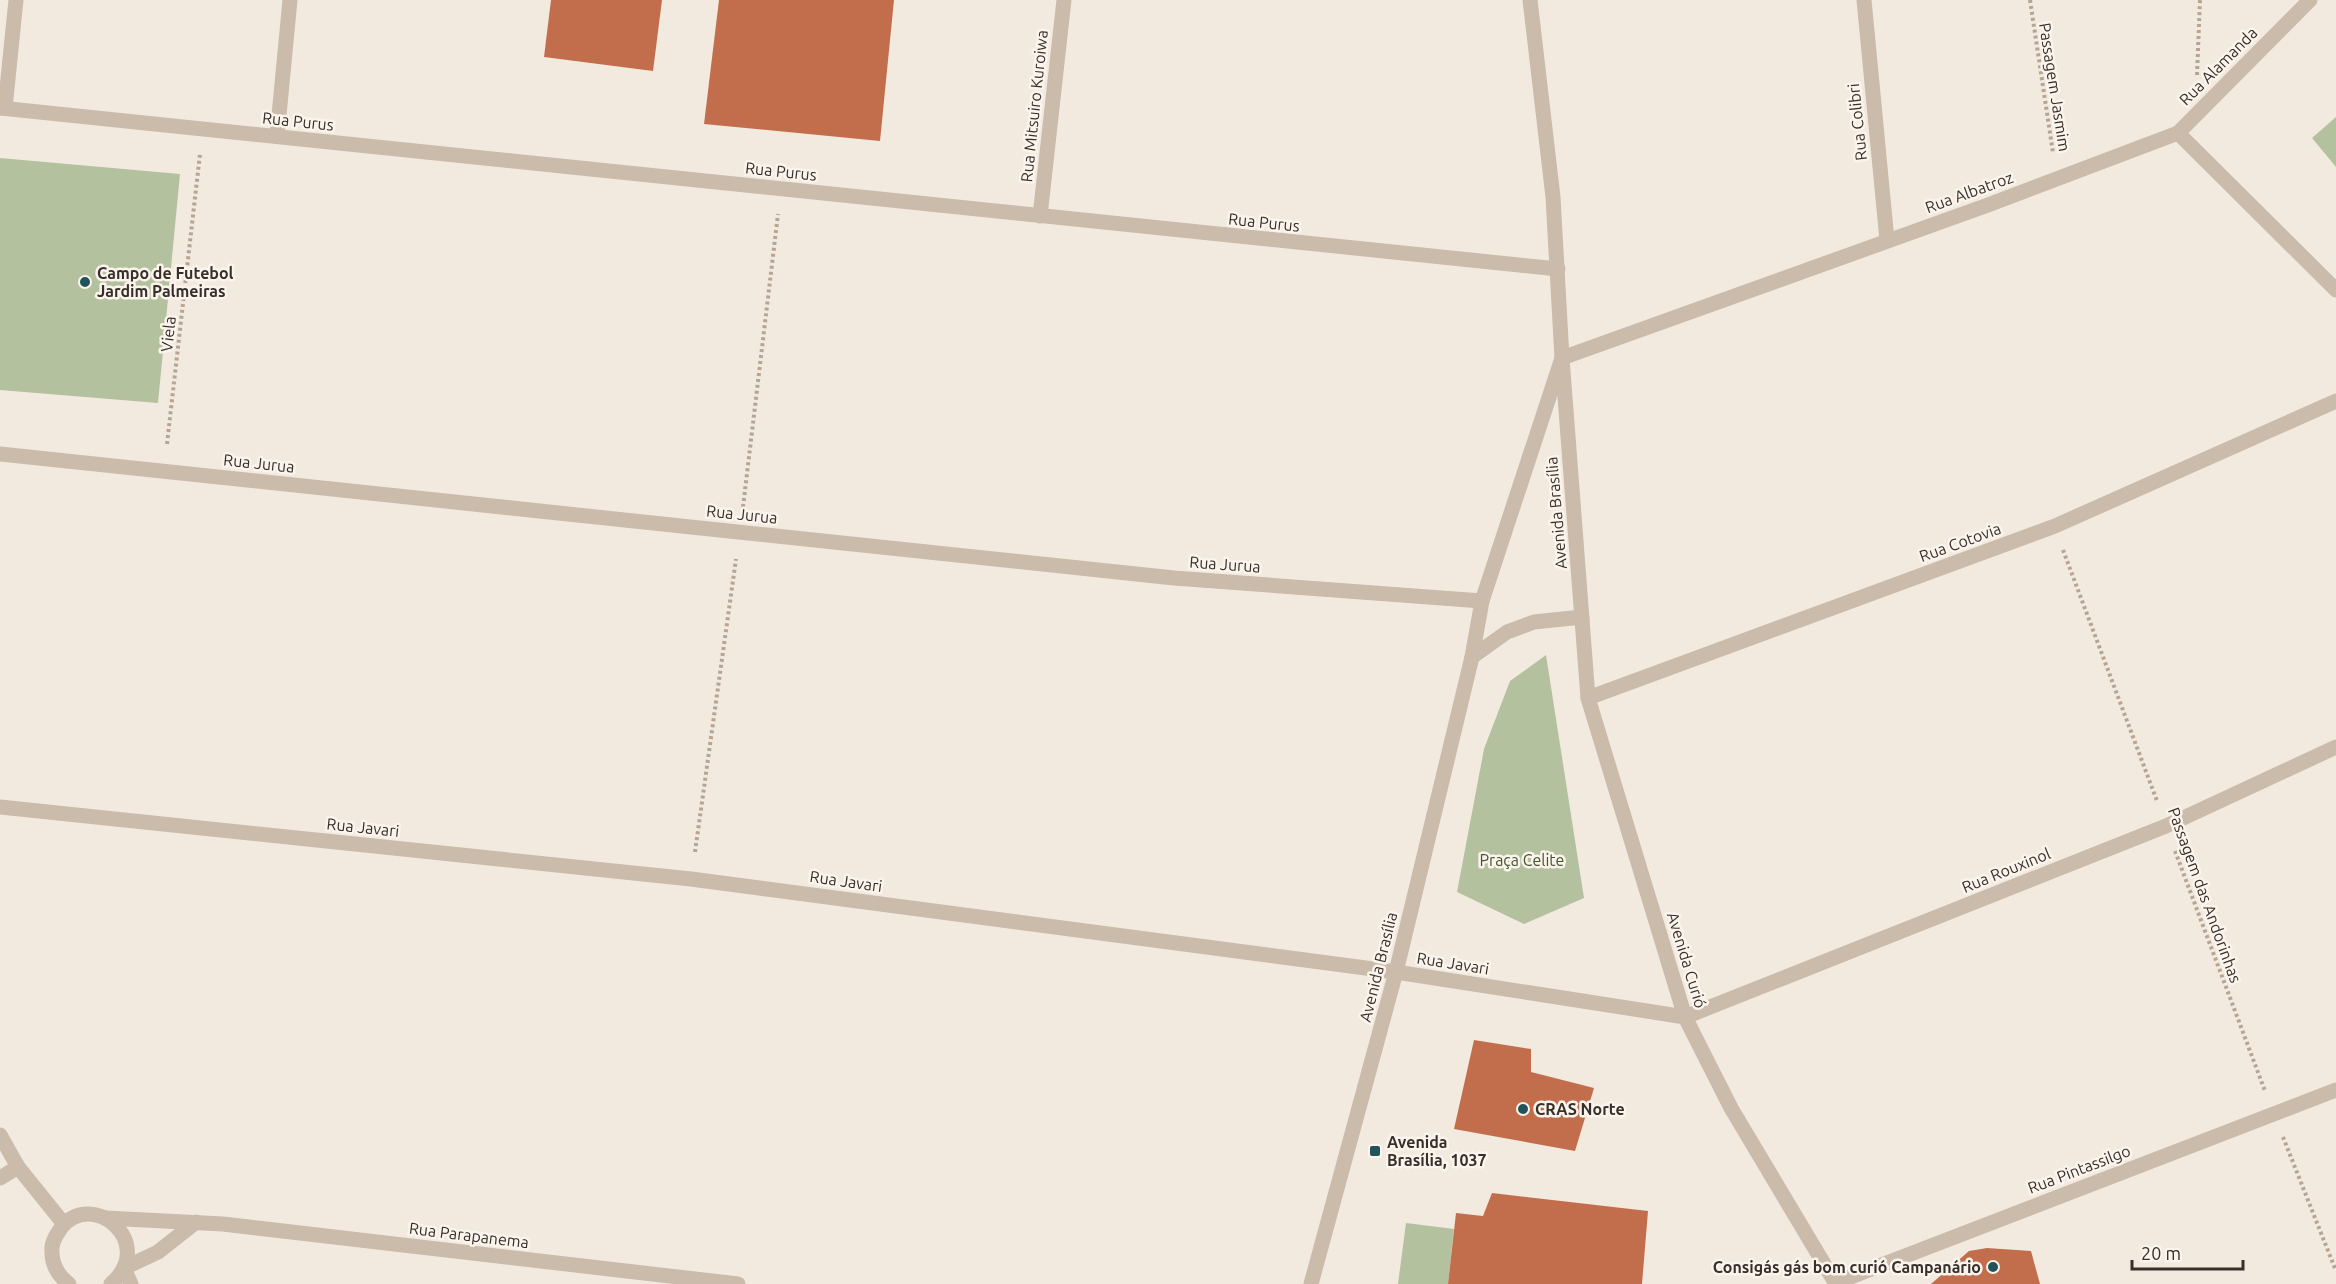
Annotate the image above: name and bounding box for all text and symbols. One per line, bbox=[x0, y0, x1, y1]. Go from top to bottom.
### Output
street label: Passagem Jasmim bbox=[2036, 21, 2074, 153]
street label: Rua Alamanda bbox=[2175, 23, 2261, 109]
street label: Rua Mitsuiro Kuroiwa bbox=[1017, 29, 1051, 183]
street label: Rua Colibri bbox=[1844, 82, 1870, 162]
street label: Rua Purus bbox=[261, 108, 335, 134]
street label: Rua Purus bbox=[744, 158, 818, 184]
street label: Rua Albatroz bbox=[1923, 168, 2015, 216]
street label: Rua Purus bbox=[1227, 209, 1301, 235]
place label: Campo de Futebol Jardim Palmeiras bbox=[97, 264, 234, 300]
marker: Campo de Futebol Jardim Palmeiras bbox=[78, 275, 92, 289]
street label: Viela bbox=[157, 315, 179, 353]
street label: Rua Jurua bbox=[223, 450, 295, 476]
street label: Avenida Brasília bbox=[1542, 456, 1570, 570]
street label: Rua Jurua bbox=[706, 501, 778, 527]
street label: Rua Cotovia bbox=[1917, 519, 2003, 565]
street label: Rua Jurua bbox=[1189, 553, 1261, 575]
street label: Passagem das Andorinhas bbox=[2165, 805, 2245, 985]
street label: Rua Javari bbox=[326, 814, 400, 840]
street label: Rua Rouxinol bbox=[1959, 844, 2053, 896]
park label: Praça Celite bbox=[1480, 851, 1564, 869]
street label: Rua Javari bbox=[809, 867, 883, 895]
street label: Avenida Brasília bbox=[1356, 910, 1400, 1024]
street label: Avenida Curió bbox=[1664, 910, 1710, 1010]
street label: Rua Javari bbox=[1416, 948, 1490, 978]
place label: CRAS Norte bbox=[1535, 1100, 1625, 1118]
marker: CRAS Norte bbox=[1516, 1102, 1530, 1116]
place label: Avenida Brasília, 1037 bbox=[1387, 1133, 1487, 1169]
street label: Rua Pintassilgo bbox=[2025, 1141, 2133, 1197]
marker: Avenida Brasília, 1037 bbox=[1368, 1144, 1382, 1158]
street label: Rua Parapanema bbox=[408, 1219, 530, 1251]
scale bar bbox=[2132, 1233, 2243, 1271]
text: 20 m bbox=[2141, 1243, 2181, 1263]
place label: Consigás gás bom curió Campanário bbox=[1713, 1258, 1981, 1276]
marker: Consigás gás bom curió Campanário bbox=[1986, 1260, 2000, 1274]

